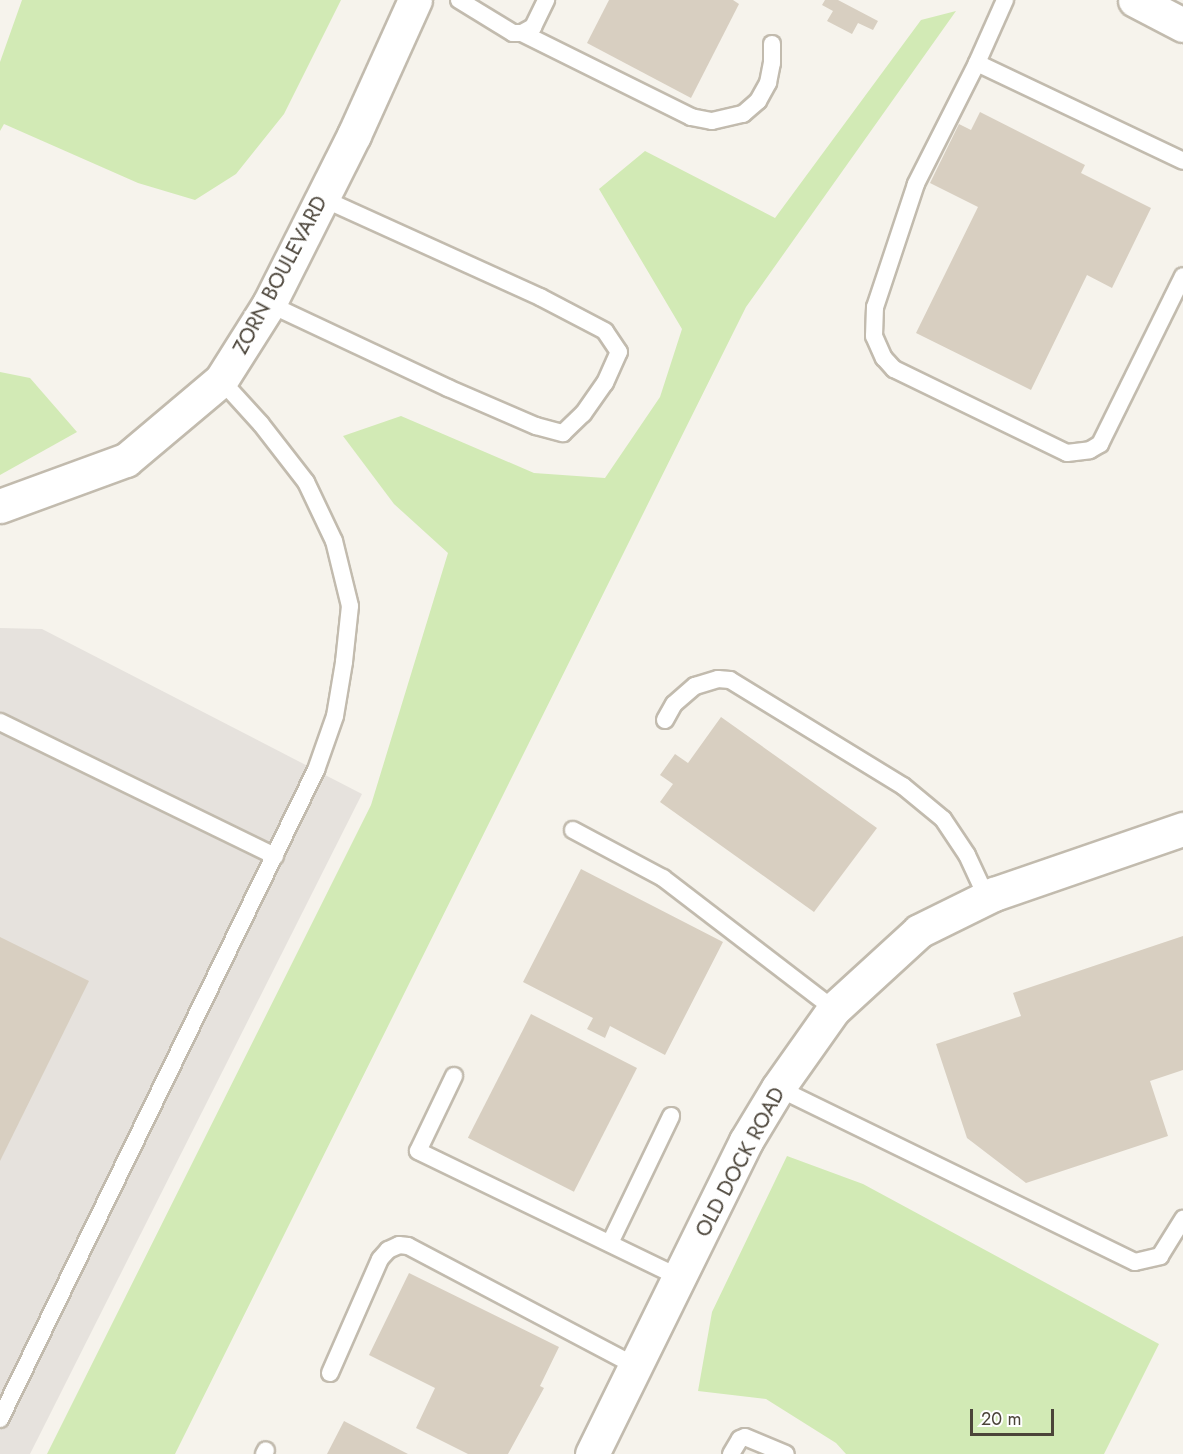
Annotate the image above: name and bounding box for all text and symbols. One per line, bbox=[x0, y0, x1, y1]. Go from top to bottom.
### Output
street label: ZORN BOULEVARD bbox=[228, 192, 332, 358]
street label: OLD DOCK ROAD bbox=[690, 1083, 790, 1241]
scale bar bbox=[973, 1397, 1057, 1435]
text: 20 m bbox=[981, 1406, 1021, 1432]

